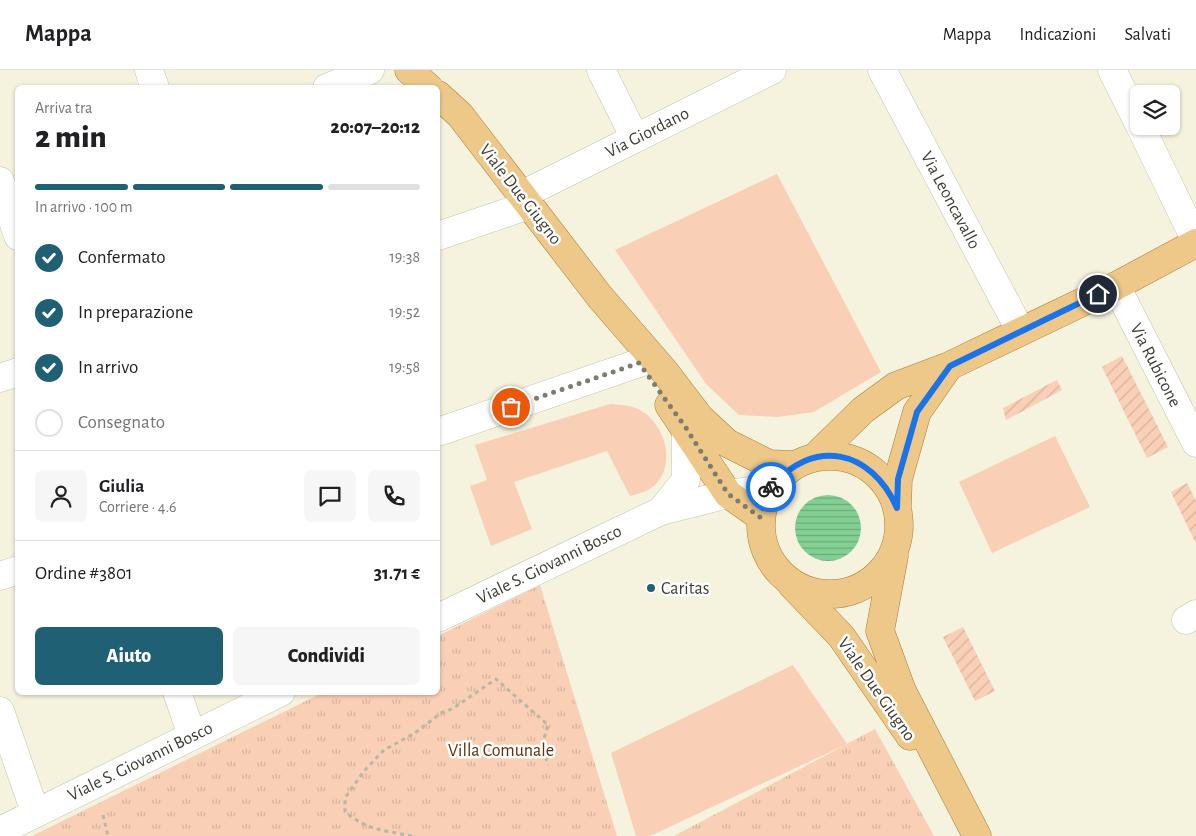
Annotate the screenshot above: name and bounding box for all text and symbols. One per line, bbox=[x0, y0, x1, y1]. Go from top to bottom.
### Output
text: Mappa bbox=[25, 22, 92, 46]
text: Mappa bbox=[943, 26, 992, 44]
text: Indicazioni bbox=[1020, 26, 1096, 44]
text: Salvati bbox=[1124, 26, 1171, 44]
map controls bbox=[1130, 85, 1180, 135]
button: layers bbox=[1130, 85, 1180, 135]
text: Arriva tra bbox=[35, 100, 92, 116]
street label: Via Giordano bbox=[603, 104, 692, 162]
text: 20:07–20:12 bbox=[331, 118, 420, 137]
text: 2 min bbox=[35, 121, 107, 153]
street label: Viale Due Giugno bbox=[476, 141, 565, 248]
street label: Via Leoncavallo bbox=[917, 149, 983, 252]
text: In arrivo · 100 m bbox=[35, 199, 133, 215]
icon: check bbox=[35, 244, 63, 272]
text: Confermato bbox=[78, 248, 166, 267]
text: 19:38 bbox=[389, 249, 420, 265]
pin bbox=[1077, 273, 1119, 315]
icon: home bbox=[1084, 280, 1112, 308]
icon: check bbox=[35, 299, 63, 327]
text: In preparazione bbox=[78, 303, 193, 322]
text: 19:52 bbox=[389, 304, 420, 320]
street label: Via Rubicone bbox=[1126, 321, 1184, 410]
icon: check bbox=[35, 354, 63, 382]
text: In arrivo bbox=[78, 358, 138, 377]
text: 19:58 bbox=[389, 359, 420, 375]
pin bbox=[490, 386, 532, 428]
icon: bag bbox=[497, 393, 525, 421]
text: Consegnato bbox=[78, 413, 165, 432]
courier bbox=[746, 462, 796, 512]
button: person bbox=[35, 470, 87, 522]
button: chat bbox=[304, 470, 356, 522]
button: phone bbox=[368, 470, 420, 522]
icon: bike bbox=[757, 473, 785, 501]
text: Giulia bbox=[99, 477, 144, 496]
text: Corriere · 4.6 bbox=[99, 499, 177, 515]
street label: Viale S. Giovanni Bosco bbox=[474, 522, 625, 608]
text: Ordine #3801 bbox=[35, 564, 133, 583]
text: 31.71 € bbox=[374, 564, 420, 583]
place label: Caritas bbox=[661, 580, 709, 598]
marker: Caritas bbox=[645, 582, 657, 594]
button: Aiuto bbox=[35, 627, 223, 685]
button: Condividi bbox=[233, 627, 420, 685]
street label: Viale Due Giugno bbox=[834, 635, 919, 745]
street label: Viale S. Giovanni Bosco bbox=[65, 719, 216, 805]
park label: Villa Comunale bbox=[448, 742, 554, 760]

